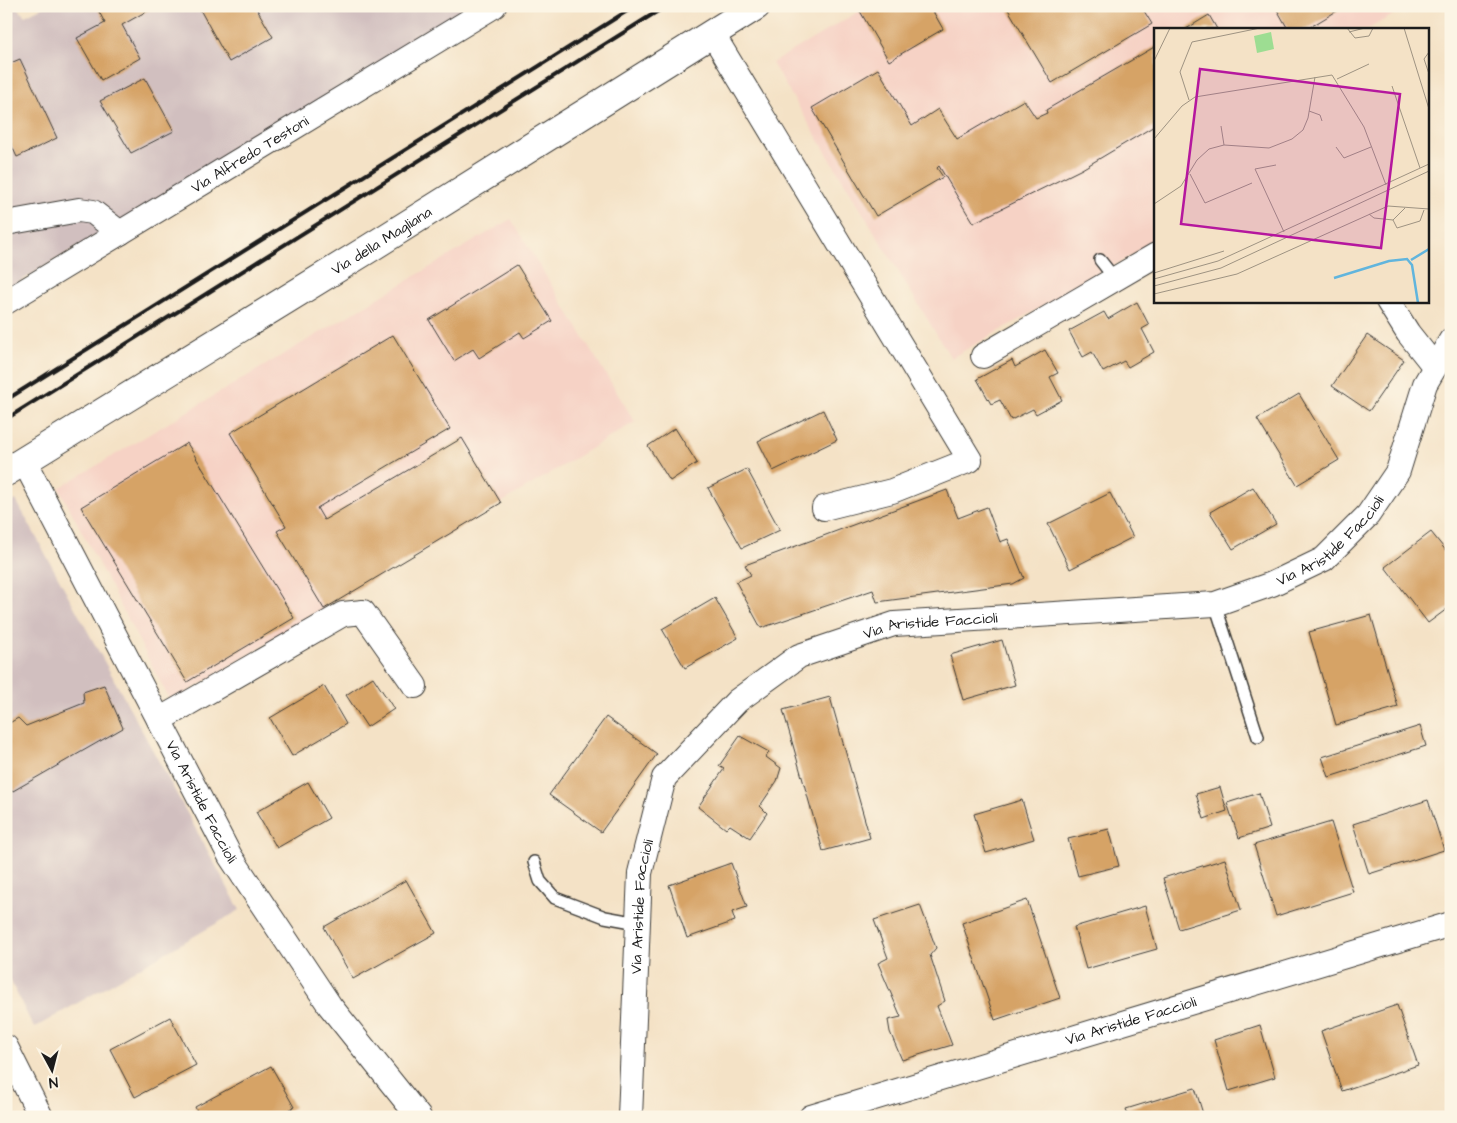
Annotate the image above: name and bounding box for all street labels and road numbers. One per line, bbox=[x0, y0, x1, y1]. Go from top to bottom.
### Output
street label: Via Alfredo Testoni bbox=[187, 111, 313, 198]
street label: Via della Magliana bbox=[327, 202, 436, 280]
street label: Via Aristide Faccioli bbox=[1273, 491, 1390, 591]
street label: Via Aristide Faccioli bbox=[861, 608, 999, 645]
street label: Via Aristide Faccioli bbox=[160, 737, 242, 868]
street label: Via Aristide Faccioli bbox=[626, 836, 659, 974]
street label: Via Aristide Faccioli bbox=[1063, 991, 1200, 1051]

